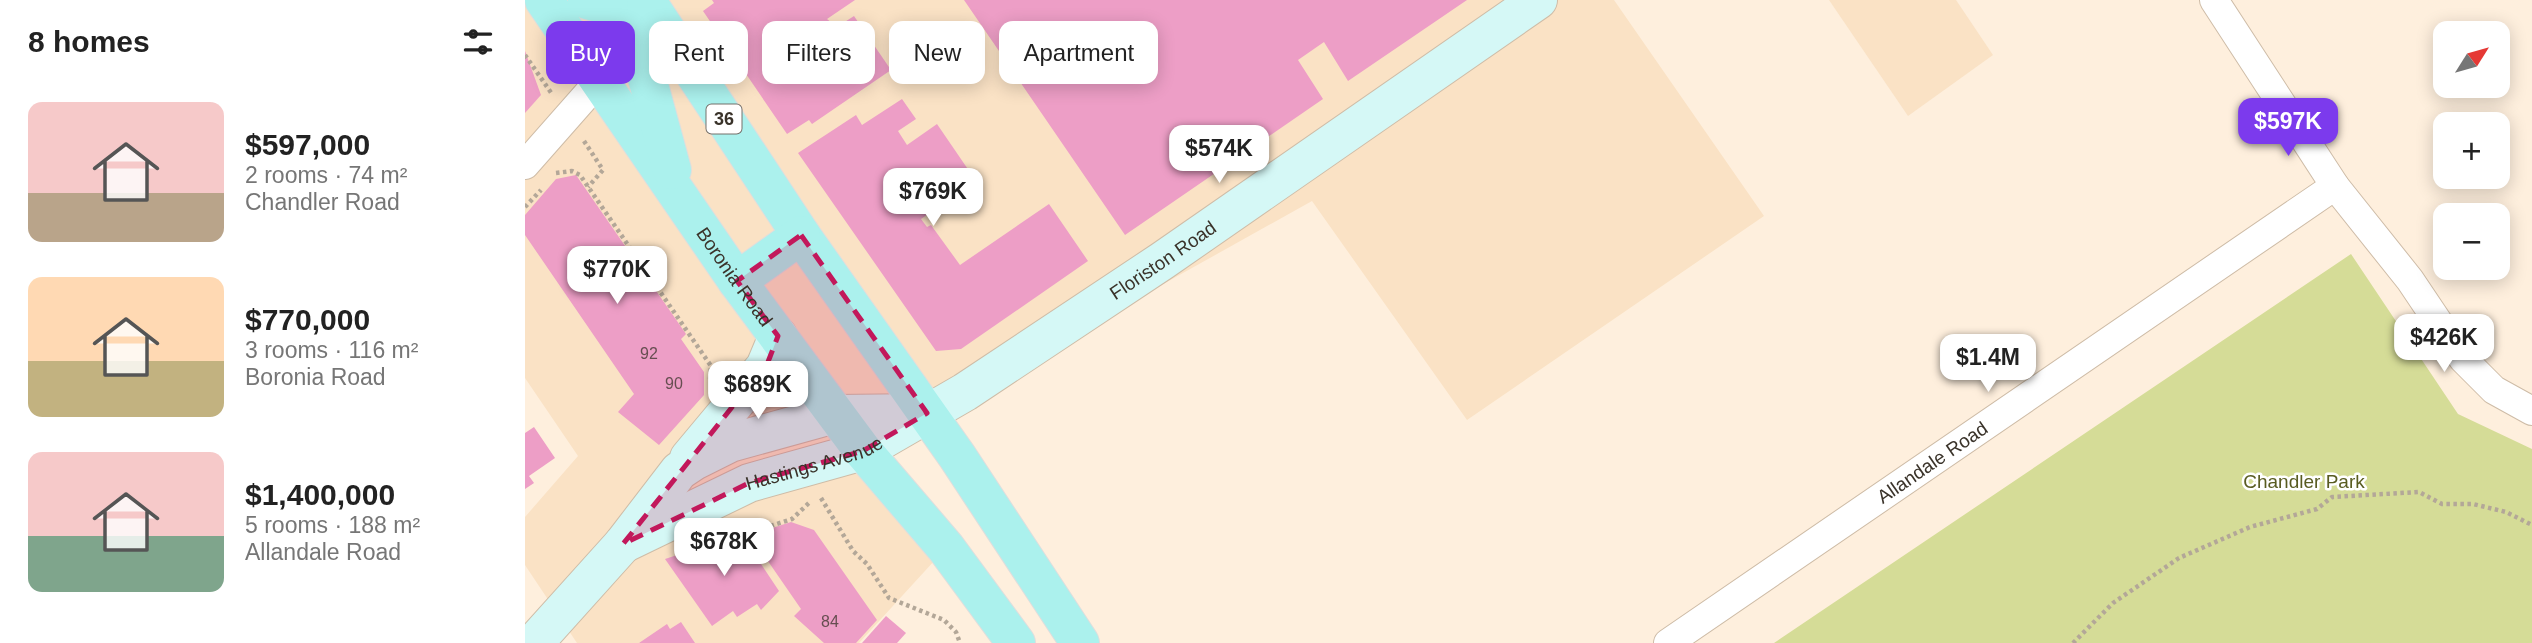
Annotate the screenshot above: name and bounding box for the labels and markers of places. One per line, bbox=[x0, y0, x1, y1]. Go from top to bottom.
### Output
pin: $597K bbox=[2239, 99, 2337, 158]
pin: $574K bbox=[1170, 125, 1268, 185]
pin: $769K bbox=[884, 168, 982, 228]
pin: $770K bbox=[568, 246, 666, 306]
pin: $426K bbox=[2395, 314, 2493, 374]
pin: $1.4M bbox=[1939, 334, 2037, 394]
pin: $689K bbox=[709, 362, 807, 421]
pin: $678K bbox=[675, 518, 773, 578]

